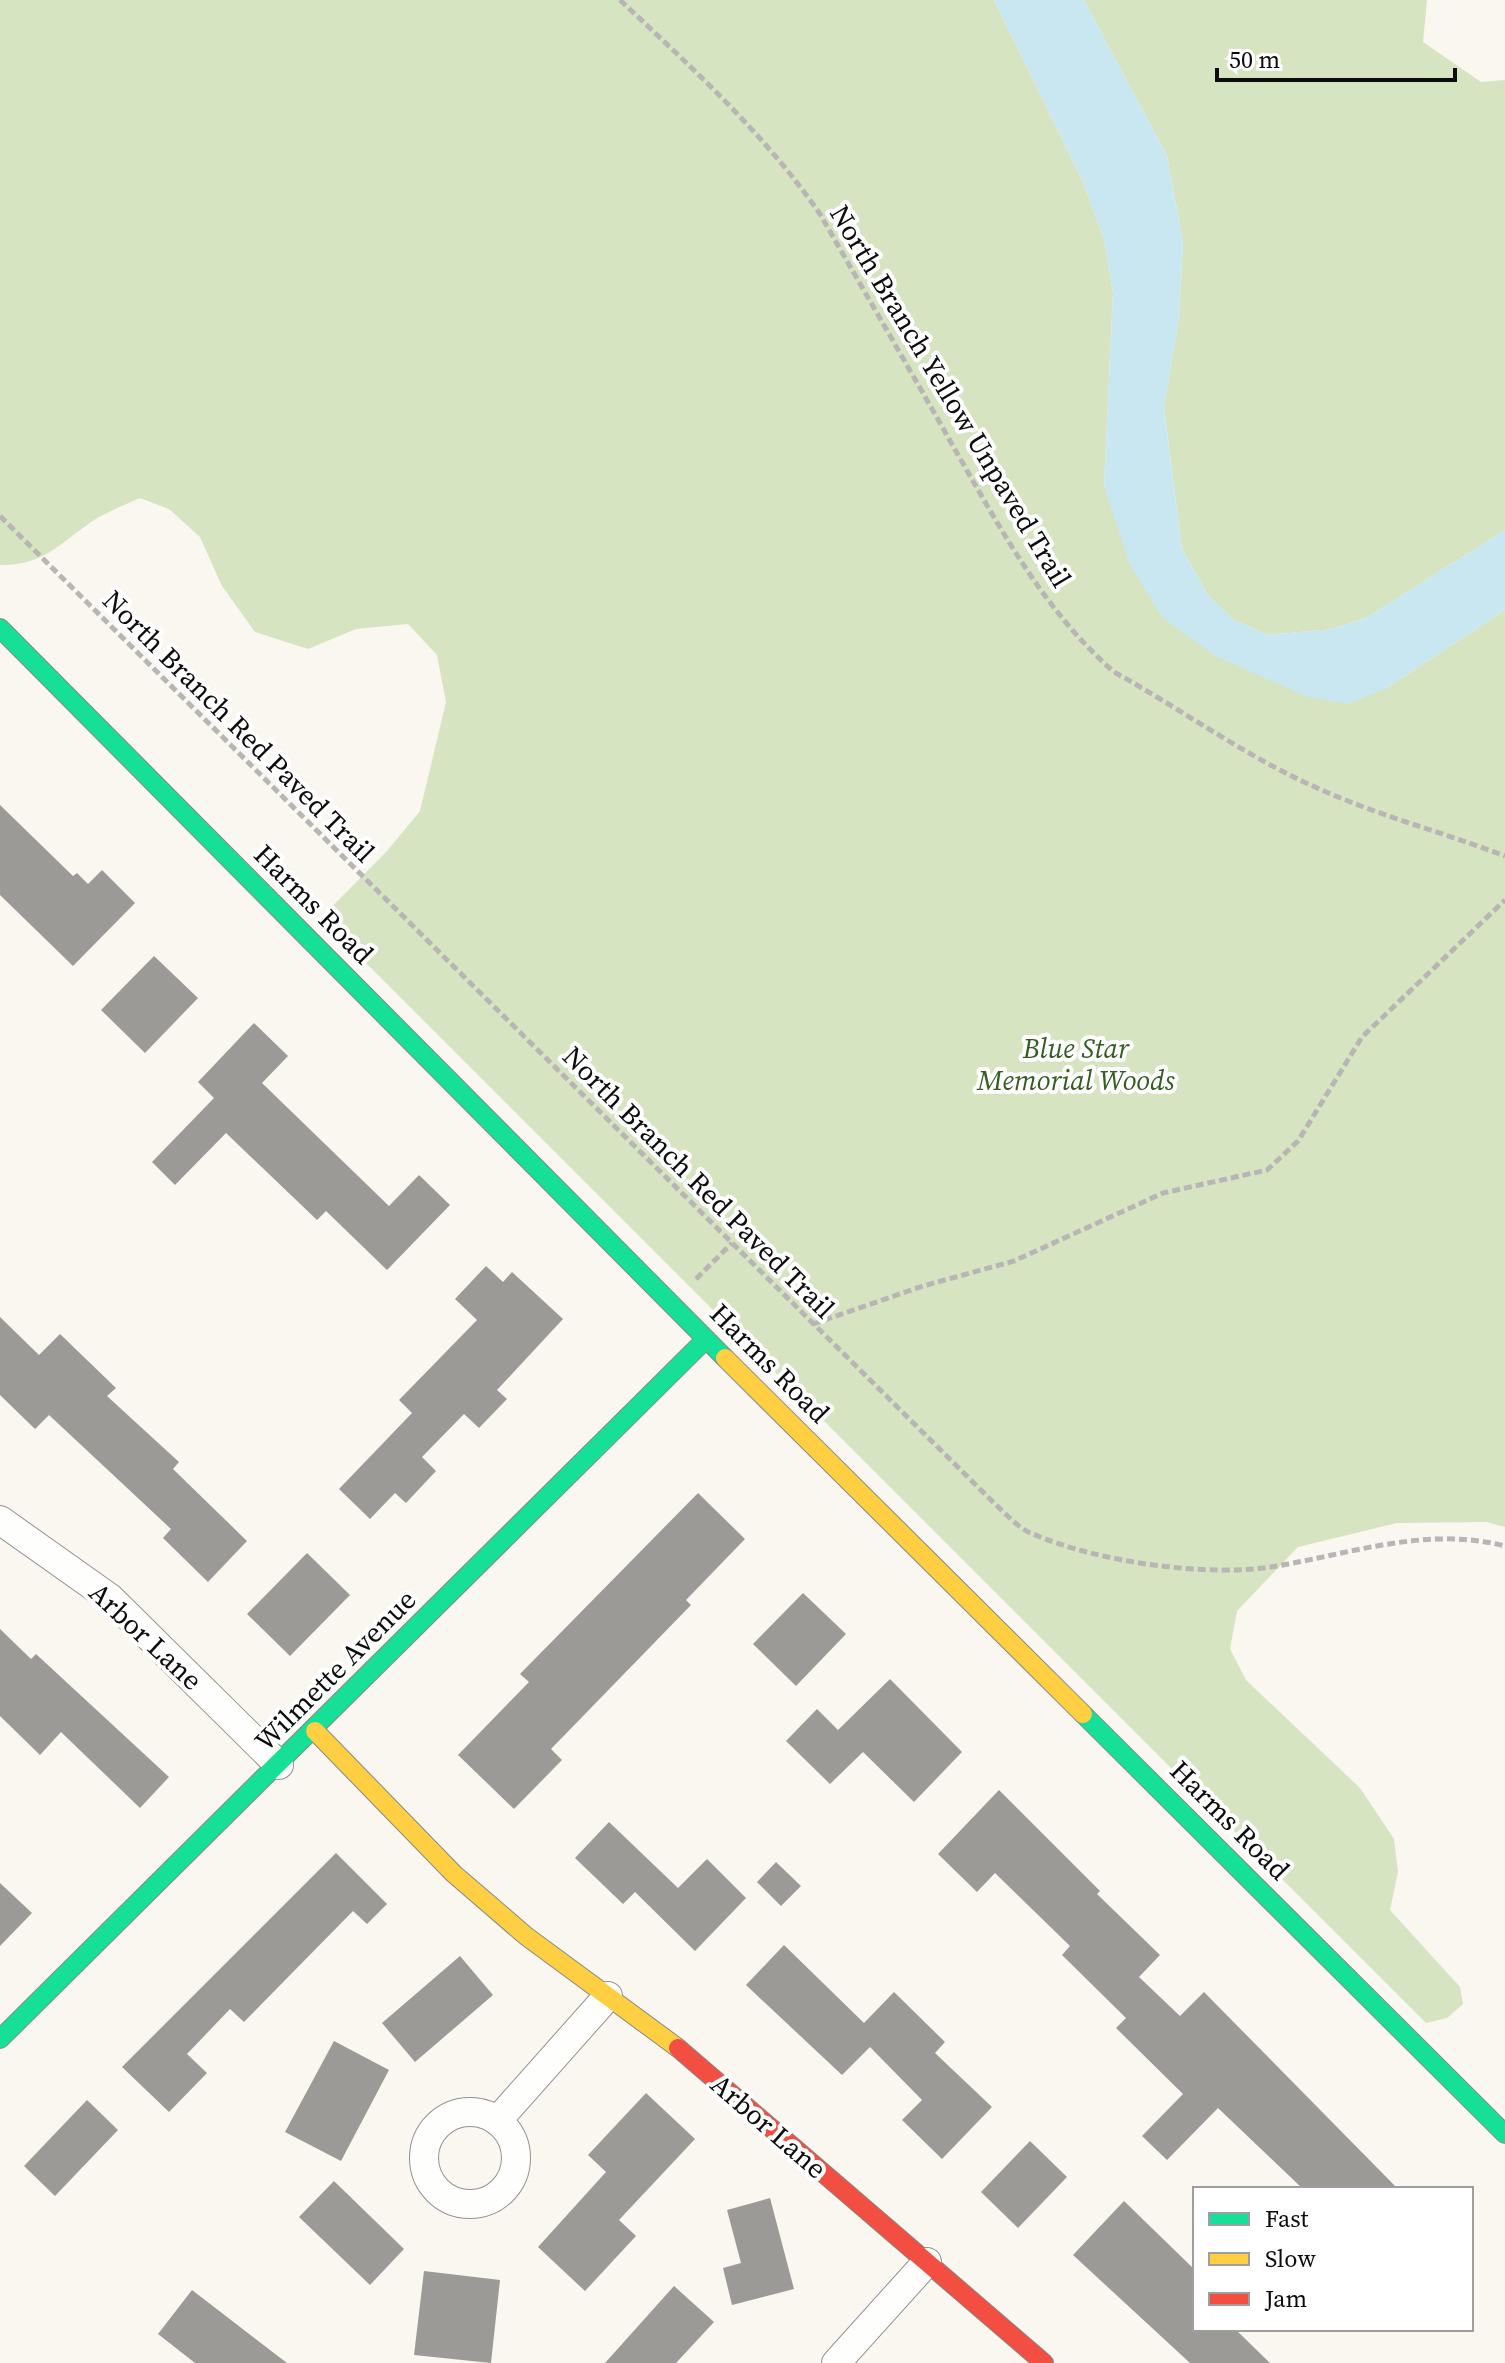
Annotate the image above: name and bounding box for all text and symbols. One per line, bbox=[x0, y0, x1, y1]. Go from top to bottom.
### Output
scale bar bbox=[1217, 32, 1455, 82]
text: 50 m bbox=[1229, 43, 1280, 76]
street label: North Branch Yellow Unpaved Trail bbox=[821, 198, 1081, 594]
street label: North Branch Red Paved Trail bbox=[95, 582, 383, 870]
street label: Harms Road bbox=[246, 836, 382, 972]
park label: Blue Star Memorial Woods bbox=[976, 1029, 1176, 1099]
street label: North Branch Red Paved Trail bbox=[555, 1038, 843, 1326]
street label: Harms Road bbox=[702, 1295, 838, 1431]
street label: Arbor Lane bbox=[81, 1574, 211, 1698]
street label: Wilmette Avenue bbox=[246, 1581, 424, 1759]
street label: Harms Road bbox=[1162, 1752, 1298, 1888]
street label: Arbor Lane bbox=[703, 2065, 835, 2187]
legend bbox=[1193, 2187, 1473, 2331]
text: Fast bbox=[1265, 2202, 1309, 2235]
text: Slow bbox=[1265, 2242, 1316, 2275]
text: Jam bbox=[1264, 2282, 1307, 2315]

